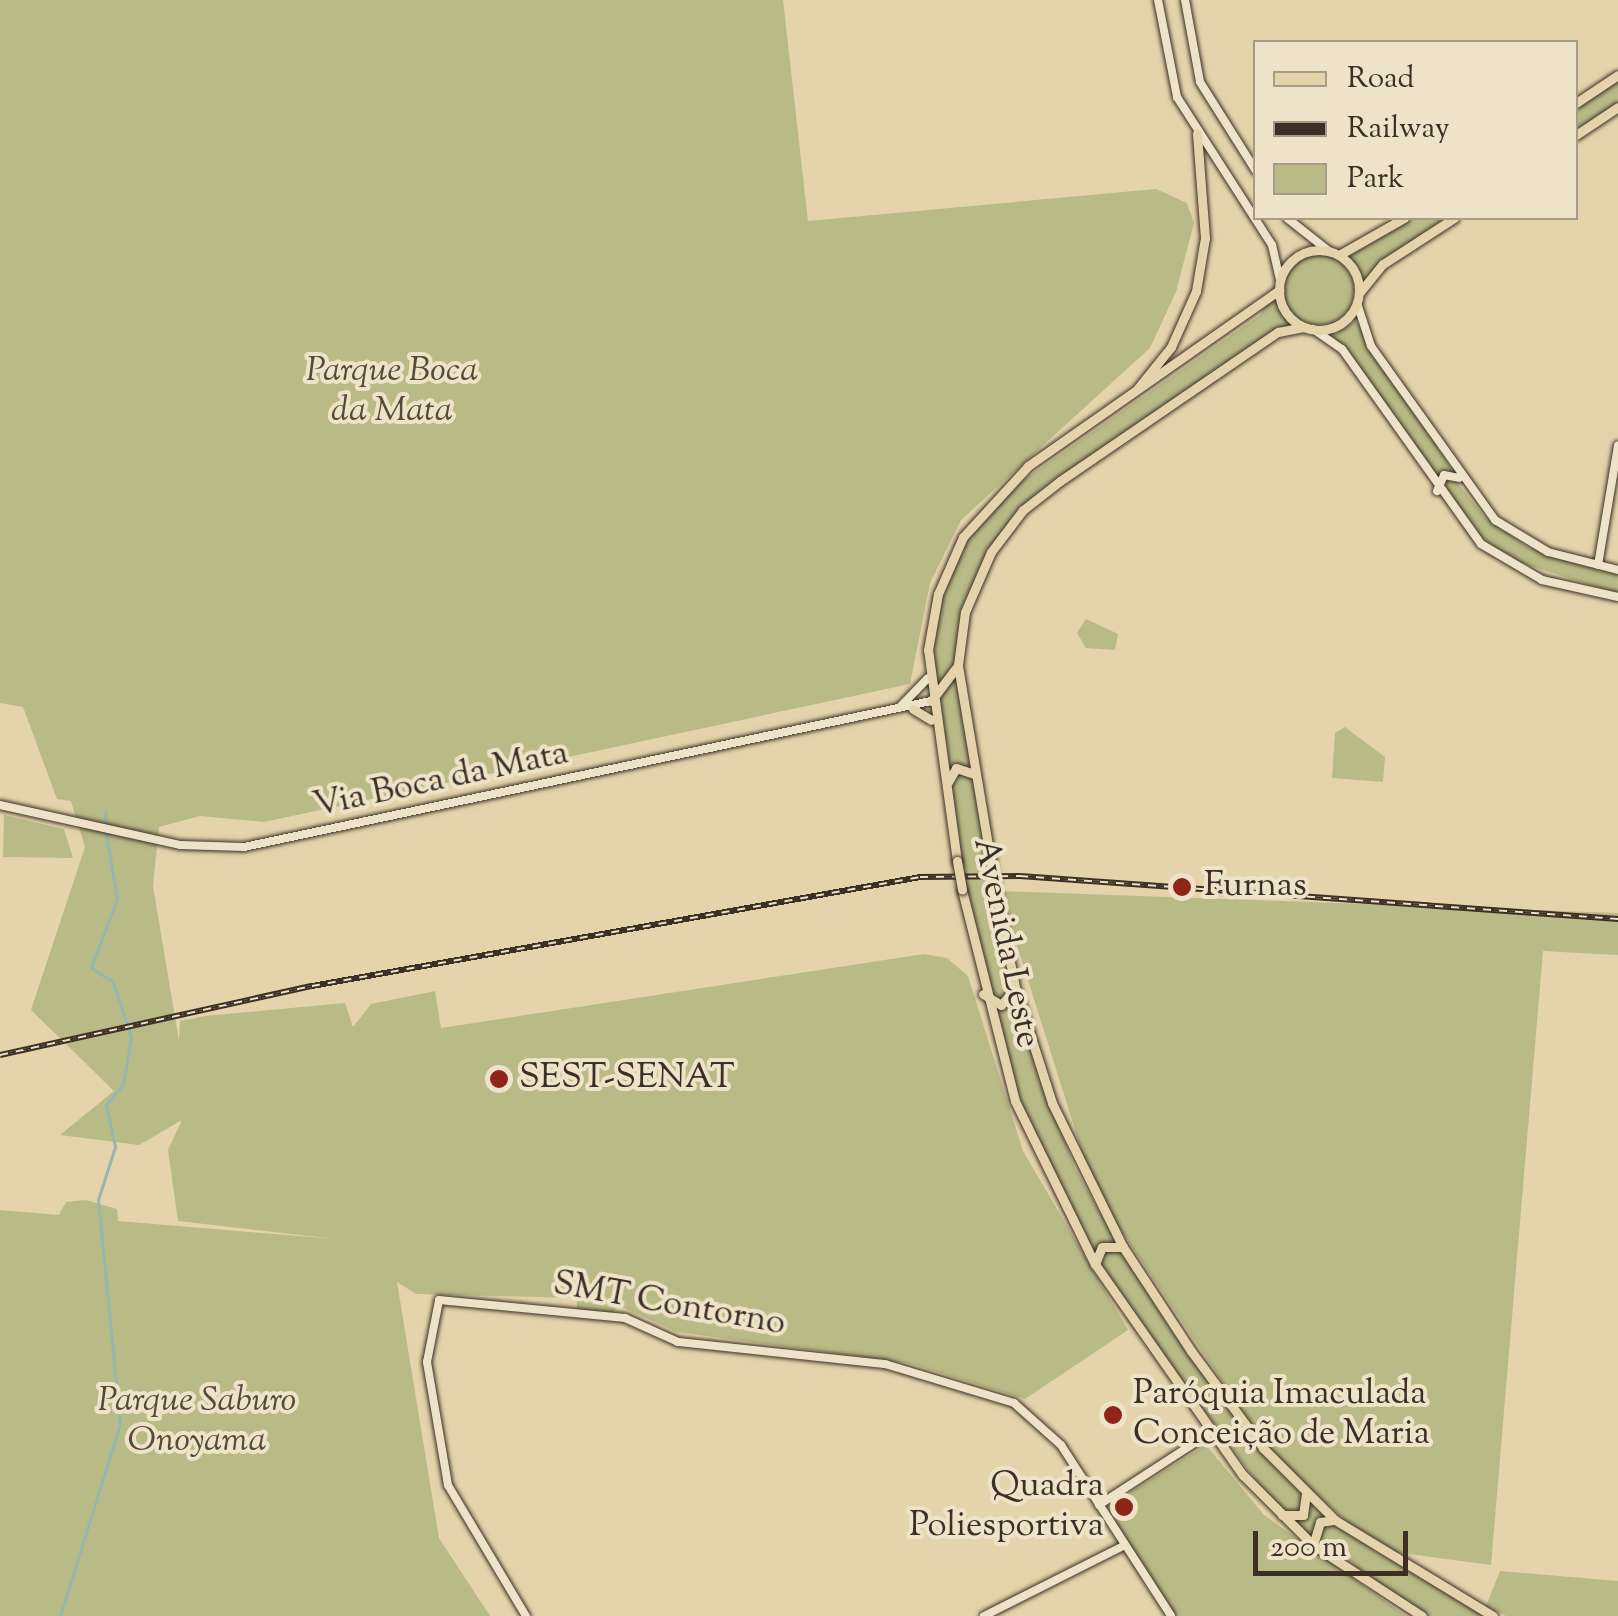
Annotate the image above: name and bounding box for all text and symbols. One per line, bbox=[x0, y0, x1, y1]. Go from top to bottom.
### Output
legend bbox=[1253, 40, 1578, 220]
text: Road bbox=[1347, 58, 1414, 101]
text: Railway bbox=[1347, 108, 1450, 151]
text: Park bbox=[1347, 158, 1404, 201]
park label: Parque Boca da Mata bbox=[306, 351, 478, 433]
street label: Via Boca da Mata bbox=[310, 733, 572, 829]
street label: Avenida Leste bbox=[962, 834, 1048, 1052]
place label: Furnas bbox=[1204, 866, 1307, 908]
marker: Furnas bbox=[1169, 874, 1195, 900]
place label: SEST-SENAT bbox=[519, 1058, 735, 1100]
marker: SEST-SENAT bbox=[488, 1068, 510, 1090]
street label: SMT Contorno bbox=[550, 1264, 788, 1346]
place label: Paróquia Imaculada Conceição de Maria bbox=[1133, 1374, 1430, 1456]
park label: Parque Saburo Onoyama bbox=[98, 1381, 296, 1463]
marker: Paróquia Imaculada Conceição de Maria bbox=[1102, 1404, 1124, 1426]
place label: Quadra Poliesportiva bbox=[909, 1466, 1104, 1548]
marker: Quadra Poliesportiva bbox=[1113, 1496, 1135, 1518]
scale bar bbox=[1258, 1511, 1413, 1573]
text: 200 m bbox=[1270, 1527, 1347, 1570]

